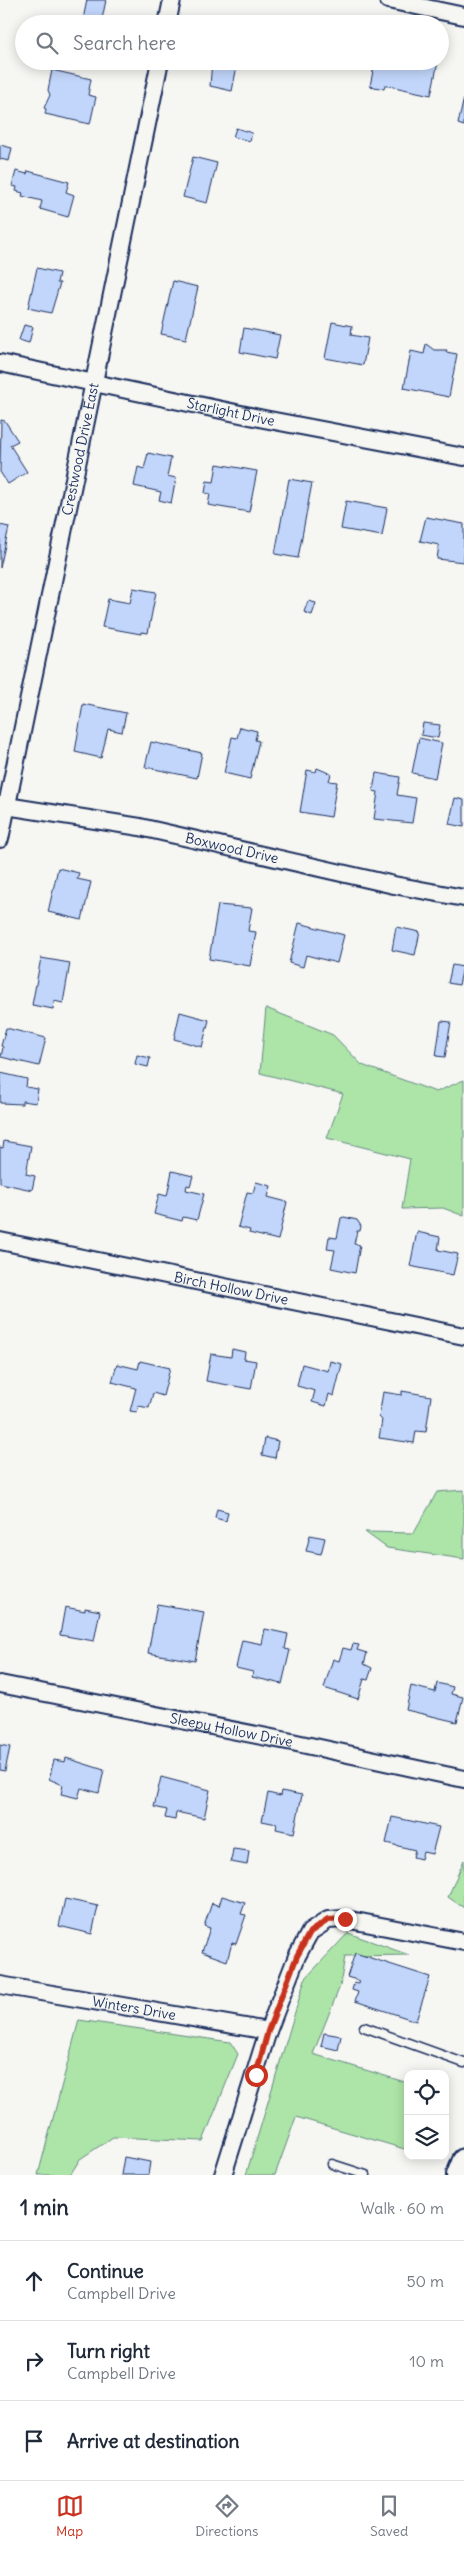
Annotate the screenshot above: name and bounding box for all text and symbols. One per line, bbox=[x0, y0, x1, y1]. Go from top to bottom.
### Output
search box bbox=[15, 15, 449, 70]
icon: search bbox=[33, 29, 61, 57]
text: Search here bbox=[73, 31, 176, 55]
street label: Crestwood Drive East bbox=[58, 381, 103, 517]
street label: Starlight Drive bbox=[185, 394, 276, 430]
street label: Boxwood Drive bbox=[183, 829, 280, 867]
street label: Birch Hollow Drive bbox=[173, 1268, 290, 1309]
street label: Sleepy Hollow Drive bbox=[168, 1709, 294, 1751]
route end bbox=[334, 1908, 357, 1931]
street label: Winters Drive bbox=[91, 1992, 177, 2024]
route start bbox=[245, 2064, 268, 2087]
map controls bbox=[404, 2070, 449, 2160]
button: locate bbox=[404, 2070, 449, 2115]
button: layers bbox=[404, 2115, 449, 2160]
text: 1 min bbox=[20, 2194, 69, 2221]
text: Walk · 60 m bbox=[360, 2198, 444, 2218]
text: Continue bbox=[67, 2259, 144, 2283]
icon: ahead bbox=[20, 2267, 48, 2295]
text: 50 m bbox=[406, 2271, 444, 2291]
text: Campbell Drive bbox=[67, 2283, 176, 2303]
text: Turn right bbox=[67, 2339, 150, 2363]
icon: right bbox=[20, 2347, 48, 2375]
text: 10 m bbox=[409, 2351, 444, 2371]
text: Campbell Drive bbox=[67, 2363, 176, 2383]
icon: arrive bbox=[20, 2427, 48, 2455]
text: Arrive at destination bbox=[67, 2429, 240, 2453]
tab: Map bbox=[56, 2492, 84, 2540]
tab: Directions bbox=[195, 2492, 258, 2540]
tab: Saved bbox=[370, 2492, 408, 2540]

